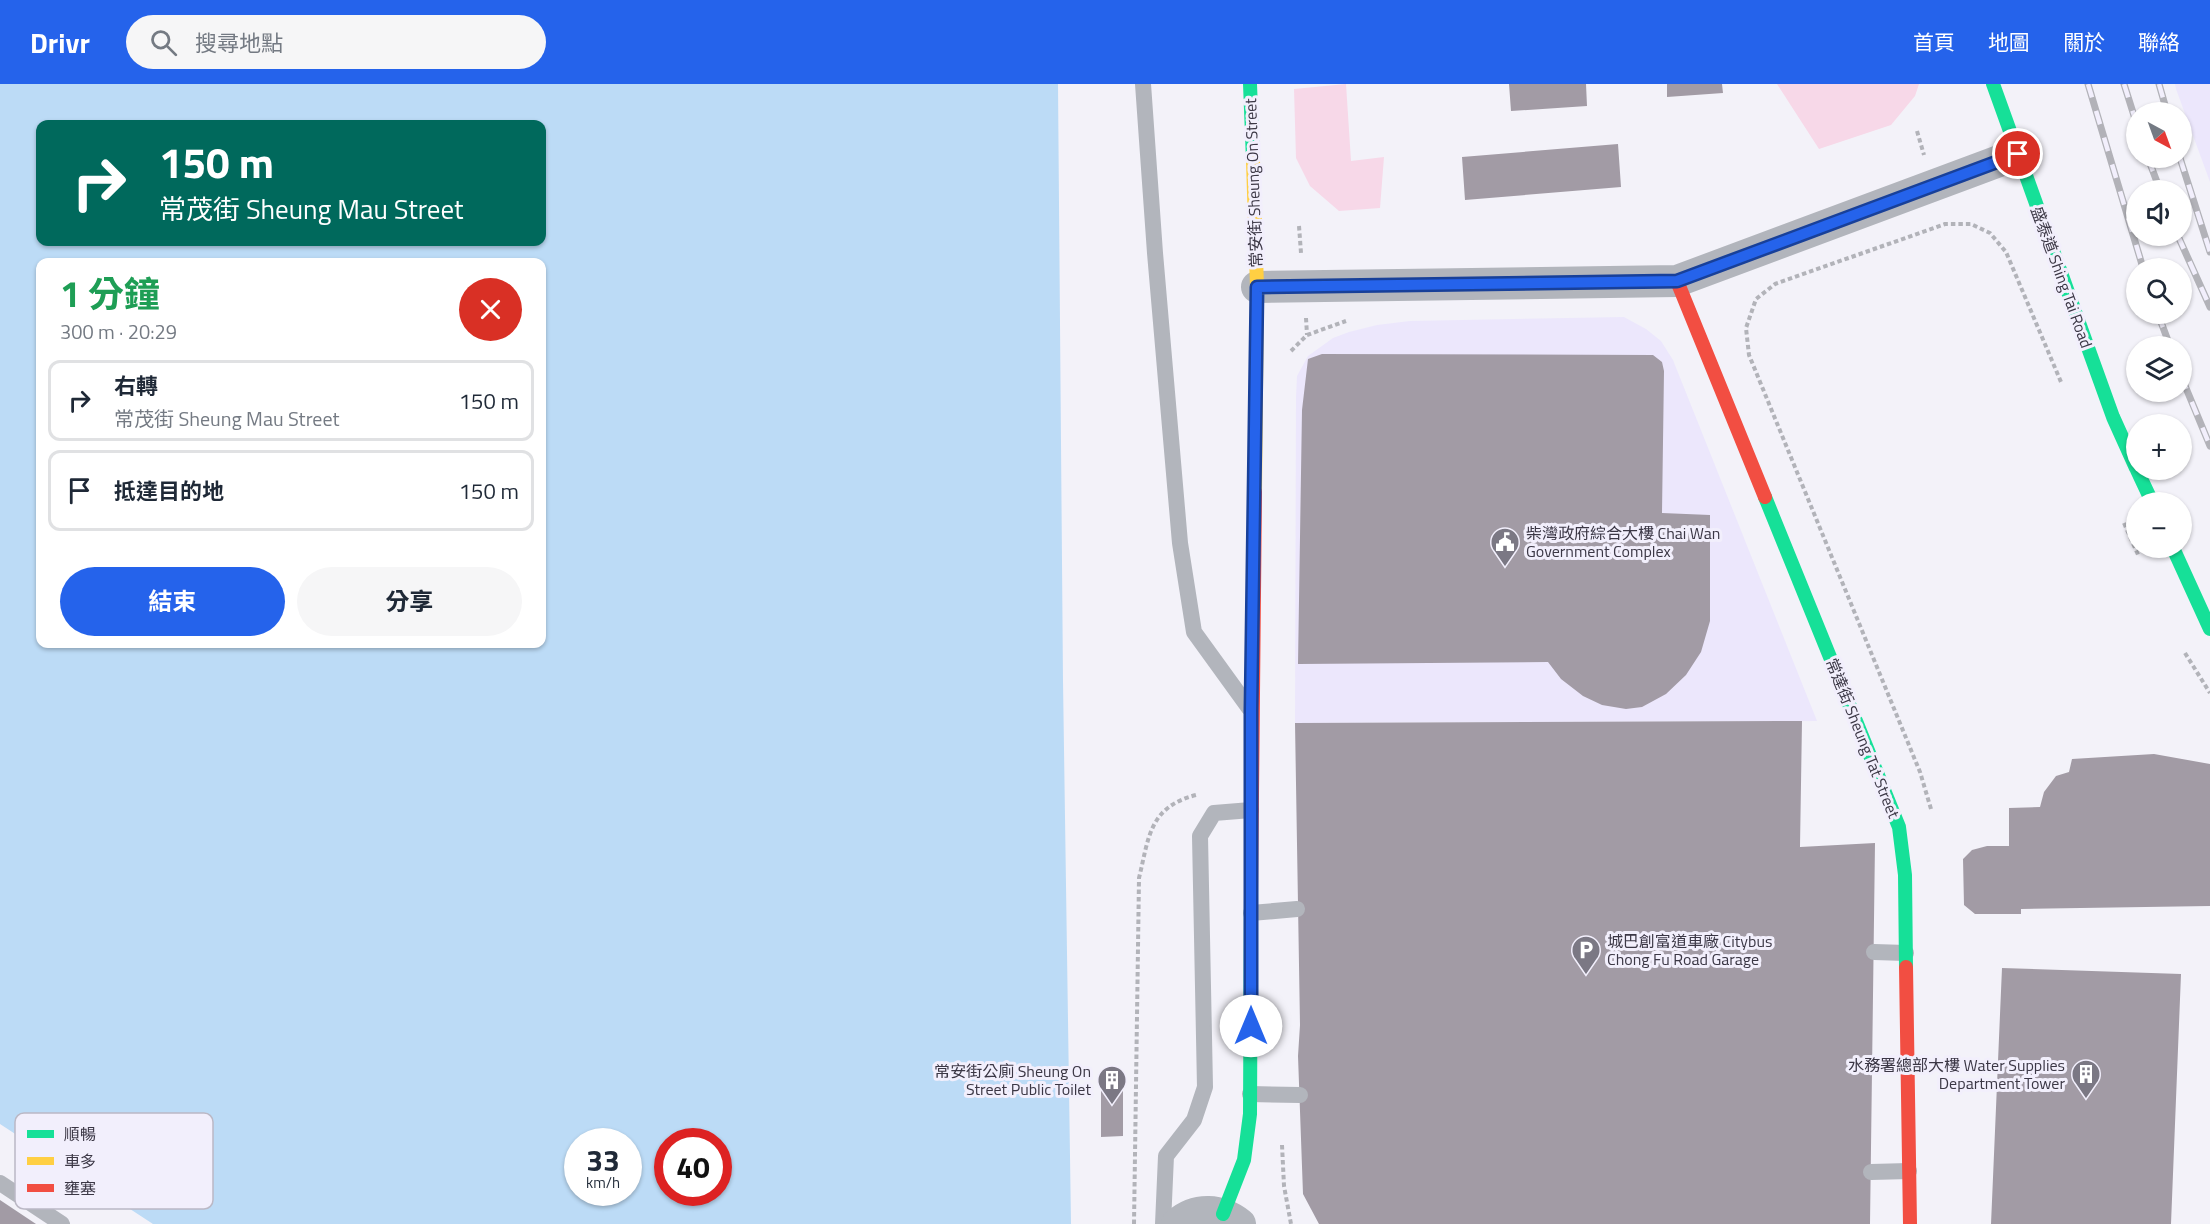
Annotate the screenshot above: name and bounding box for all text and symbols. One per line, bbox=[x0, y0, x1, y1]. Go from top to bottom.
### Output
search box bbox=[126, 15, 546, 69]
text: Drivr bbox=[30, 21, 90, 64]
icon: search bbox=[147, 26, 180, 59]
text: 搜尋地點 bbox=[195, 26, 283, 60]
text: 首頁 bbox=[1913, 26, 1955, 58]
text: 地圖 bbox=[1988, 26, 2030, 58]
text: 關於 bbox=[2063, 26, 2105, 58]
text: 聯絡 bbox=[2138, 26, 2180, 58]
street label: 常安街 Sheung On Street bbox=[1238, 97, 1268, 268]
north arrow bbox=[2126, 102, 2192, 168]
map controls bbox=[2126, 102, 2192, 558]
pin bbox=[1992, 128, 2043, 179]
text: 150 m bbox=[159, 130, 274, 194]
icon: arrive bbox=[2001, 137, 2034, 170]
icon: right bbox=[60, 144, 138, 222]
button: sound bbox=[2126, 180, 2192, 246]
text: 常茂街 Sheung Mau Street bbox=[159, 188, 463, 229]
street label: 盛泰道 Shing Tai Road bbox=[2025, 203, 2099, 351]
button: search bbox=[2126, 258, 2192, 324]
text: 1 分鐘 bbox=[60, 266, 160, 321]
button: close bbox=[459, 278, 522, 341]
text: 300 m · 20:29 bbox=[60, 316, 177, 347]
button: layers bbox=[2126, 336, 2192, 402]
text: 右轉 bbox=[114, 369, 158, 403]
icon: right bbox=[63, 384, 96, 417]
text: 150 m bbox=[459, 384, 519, 418]
text: 常茂街 Sheung Mau Street bbox=[114, 403, 340, 434]
button: + bbox=[2126, 414, 2192, 480]
icon: arrive bbox=[63, 474, 96, 507]
text: 抵達目的地 bbox=[114, 474, 224, 508]
text: 150 m bbox=[459, 474, 519, 508]
button: − bbox=[2126, 492, 2192, 558]
place label: 柴灣政府綜合大樓 Chai Wan Government Complex bbox=[1526, 521, 1720, 563]
public building icon: 柴灣政府綜合大樓 Chai Wan Government Complex bbox=[1489, 526, 1521, 568]
button: 結束 bbox=[60, 567, 285, 636]
button: 分享 bbox=[297, 567, 522, 636]
street label: 常達街 Sheung Tat Street bbox=[1820, 654, 1906, 822]
place label: 城巴創富道車廠 Citybus Chong Fu Road Garage bbox=[1607, 929, 1772, 971]
parking icon: 城巴創富道車廠 Citybus Chong Fu Road Garage bbox=[1570, 934, 1602, 976]
position arrow bbox=[1219, 994, 1283, 1058]
place label: 水務署總部大樓 Water Supplies Department Tower bbox=[1848, 1053, 2065, 1095]
building icon: 水務署總部大樓 Water Supplies Department Tower bbox=[2070, 1058, 2102, 1100]
place label: 常安街公廁 Sheung On Street Public Toilet bbox=[934, 1059, 1091, 1101]
building icon: 常安街公廁 Sheung On Street Public Toilet bbox=[1096, 1064, 1128, 1106]
legend bbox=[15, 1113, 213, 1209]
text: 順暢 bbox=[64, 1122, 96, 1146]
speed limit sign: 40 bbox=[654, 1128, 732, 1206]
text: 33 bbox=[586, 1137, 620, 1183]
text: 車多 bbox=[64, 1149, 96, 1173]
text: km/h bbox=[586, 1171, 620, 1194]
text: 壅塞 bbox=[64, 1176, 96, 1200]

